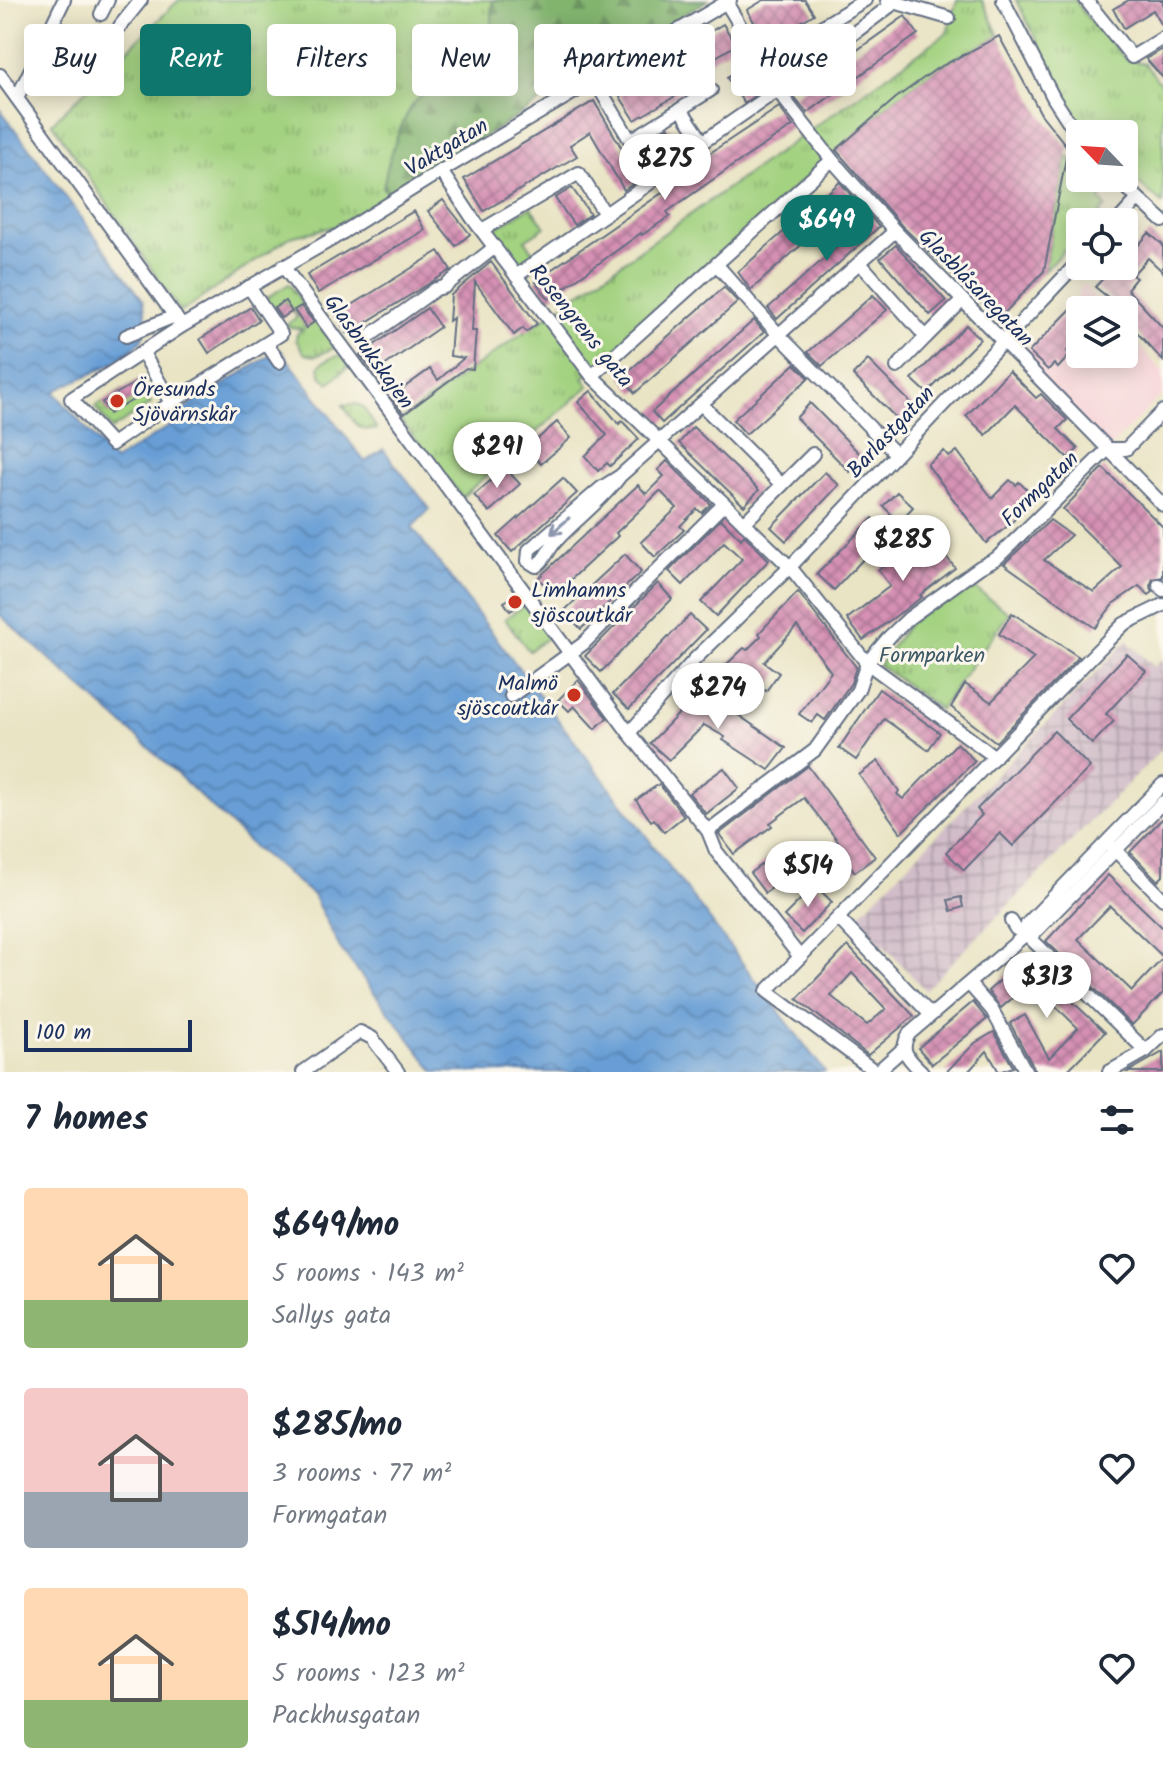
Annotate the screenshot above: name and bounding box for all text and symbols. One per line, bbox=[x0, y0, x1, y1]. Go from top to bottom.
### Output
chip: Buy bbox=[24, 24, 124, 96]
chip: Rent bbox=[140, 24, 251, 96]
chip: Filters bbox=[267, 24, 396, 96]
chip: New bbox=[412, 24, 518, 96]
chip: Apartment bbox=[534, 24, 715, 96]
chip: House bbox=[731, 24, 856, 96]
street label: Vaktgatan bbox=[399, 109, 496, 187]
north arrow bbox=[1066, 120, 1138, 192]
map controls bbox=[1066, 120, 1138, 368]
pin: $275 bbox=[618, 134, 712, 202]
text: $275 bbox=[637, 139, 693, 181]
pin: $649 bbox=[780, 195, 874, 263]
text: $649 bbox=[799, 200, 855, 242]
button: locate bbox=[1066, 208, 1138, 280]
street label: Glasblåsaregatan bbox=[909, 221, 1041, 356]
street label: Rosengrens gata bbox=[519, 257, 641, 396]
street label: Glasbrukskajen bbox=[314, 287, 422, 418]
button: layers bbox=[1066, 296, 1138, 368]
place label: Öresunds Sjövärnskår bbox=[133, 373, 238, 433]
street label: Barlastgatan bbox=[839, 378, 944, 487]
marker: Öresunds Sjövärnskår bbox=[108, 392, 126, 410]
pin: $291 bbox=[450, 422, 544, 490]
text: $291 bbox=[471, 427, 523, 469]
street label: Formgatan bbox=[993, 443, 1088, 536]
pin: $285 bbox=[856, 515, 950, 583]
one-way arrow bbox=[551, 516, 571, 534]
text: $285 bbox=[873, 520, 933, 562]
place label: Limhamns sjöscoutkår bbox=[531, 574, 634, 634]
marker: Limhamns sjöscoutkår bbox=[506, 593, 524, 611]
park label: Formparken bbox=[879, 639, 985, 674]
pin: $274 bbox=[671, 663, 765, 731]
place label: Malmö sjöscoutkår bbox=[457, 667, 560, 727]
text: $274 bbox=[690, 668, 747, 710]
marker: Malmö sjöscoutkår bbox=[565, 686, 583, 704]
pin: $514 bbox=[761, 841, 855, 909]
text: $514 bbox=[783, 846, 833, 888]
pin: $313 bbox=[1000, 952, 1094, 1020]
text: $313 bbox=[1021, 957, 1073, 999]
scale bar bbox=[24, 1016, 192, 1052]
text: 100 m bbox=[36, 1016, 91, 1051]
text: 7 homes bbox=[24, 1093, 148, 1147]
icon: filters bbox=[1095, 1098, 1139, 1142]
text: $649/mo bbox=[272, 1199, 399, 1253]
icon: home bbox=[88, 1220, 184, 1316]
icon: heart bbox=[1095, 1246, 1139, 1290]
text: 5 rooms · 143 m² bbox=[272, 1253, 464, 1295]
text: Sallys gata bbox=[272, 1295, 391, 1337]
text: $285/mo bbox=[272, 1399, 402, 1453]
icon: home bbox=[88, 1420, 184, 1516]
icon: heart bbox=[1095, 1446, 1139, 1490]
text: 3 rooms · 77 m² bbox=[272, 1453, 451, 1495]
text: Formgatan bbox=[272, 1495, 387, 1537]
text: $514/mo bbox=[272, 1599, 391, 1653]
icon: home bbox=[88, 1620, 184, 1716]
icon: heart bbox=[1095, 1646, 1139, 1690]
text: 5 rooms · 123 m² bbox=[272, 1653, 465, 1695]
text: Packhusgatan bbox=[272, 1695, 420, 1737]

